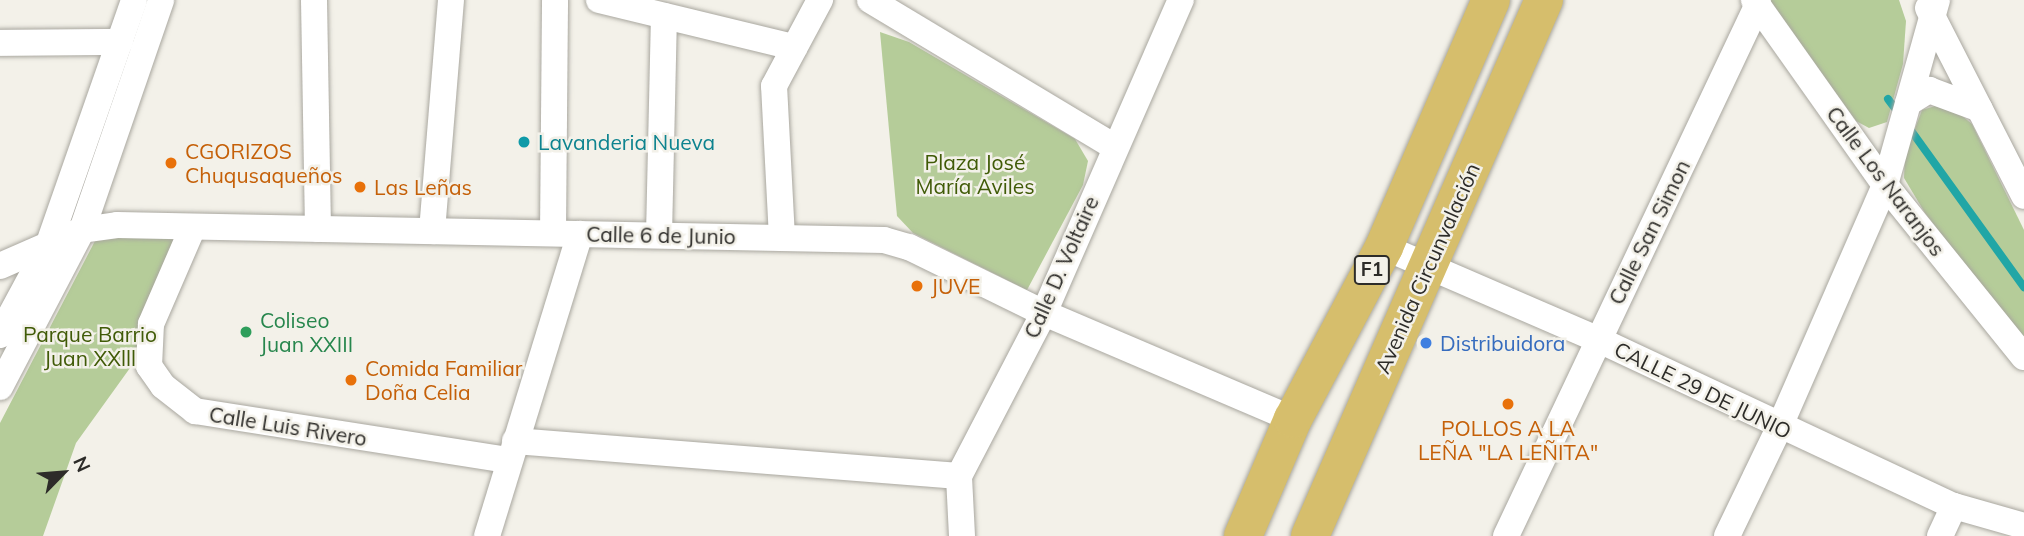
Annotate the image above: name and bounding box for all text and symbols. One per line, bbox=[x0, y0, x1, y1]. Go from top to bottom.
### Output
street label: Calle Los Naranjos bbox=[1822, 101, 1950, 261]
place label: Lavanderia Nueva bbox=[538, 129, 715, 155]
marker: Lavanderia Nueva bbox=[516, 134, 532, 150]
place label: CGORIZOS Chuqusaqueños bbox=[185, 138, 342, 188]
park label: Plaza José María Aviles bbox=[915, 149, 1035, 199]
marker: CGORIZOS Chuqusaqueños bbox=[163, 155, 179, 171]
street label: Calle San Simon bbox=[1603, 156, 1695, 308]
street label: Avenida Circunvalación bbox=[1369, 159, 1485, 377]
place label: Las Leñas bbox=[374, 174, 472, 200]
marker: Las Leñas bbox=[352, 179, 368, 195]
street label: Calle D. Voltaire bbox=[1018, 192, 1104, 342]
street label: Calle 6 de Junio bbox=[586, 221, 736, 249]
road number: F1 bbox=[1353, 254, 1391, 286]
place label: JUVE bbox=[931, 273, 980, 299]
marker: JUVE bbox=[909, 278, 925, 294]
place label: Coliseo Juan XXIII bbox=[260, 307, 353, 357]
park label: Parque Barrio Juan XXlll bbox=[23, 321, 157, 371]
marker: Coliseo Juan XXIII bbox=[238, 324, 254, 340]
place label: Distribuidora bbox=[1440, 330, 1565, 356]
marker: Distribuidora bbox=[1418, 335, 1434, 351]
street label: CALLE 29 DE JUNIO bbox=[1610, 336, 1796, 444]
place label: Comida Familiar Doña Celia bbox=[365, 355, 522, 405]
marker: Comida Familiar Doña Celia bbox=[343, 372, 359, 388]
marker: POLLOS A LA LEÑA "LA LEÑITA" bbox=[1500, 396, 1516, 412]
street label: Calle Luis Rivero bbox=[207, 401, 369, 451]
place label: POLLOS A LA LEÑA "LA LEÑITA" bbox=[1418, 415, 1598, 465]
north arrow bbox=[28, 438, 98, 508]
text: N bbox=[68, 453, 96, 476]

